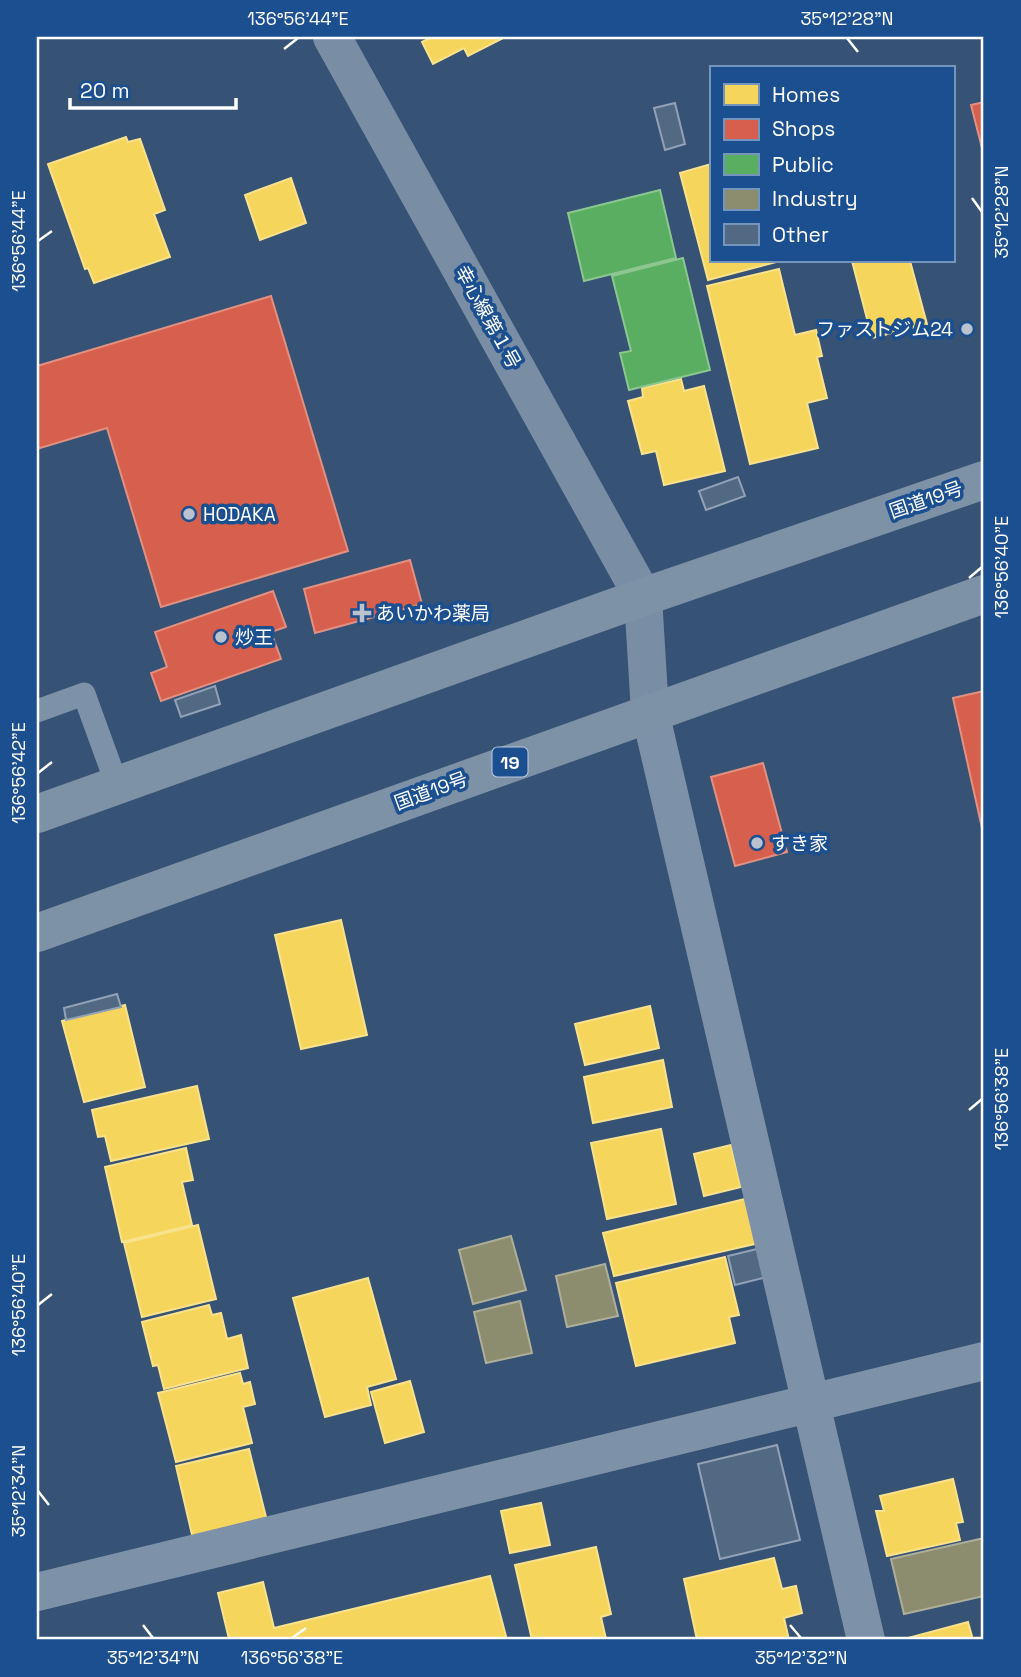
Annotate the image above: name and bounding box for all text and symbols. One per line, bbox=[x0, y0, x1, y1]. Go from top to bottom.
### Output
text: 136°56'44"E bbox=[247, 7, 349, 30]
text: 35°12'28"N bbox=[800, 7, 894, 30]
scale bar bbox=[70, 66, 236, 110]
legend bbox=[710, 66, 954, 262]
text: 20 m bbox=[80, 77, 130, 104]
text: Homes bbox=[772, 81, 840, 108]
text: Shops bbox=[772, 115, 835, 142]
text: Public bbox=[772, 151, 834, 178]
text: 35°12'28"N bbox=[990, 165, 1013, 259]
text: Industry bbox=[772, 185, 858, 212]
text: 136°56'44"E bbox=[7, 190, 30, 292]
text: Other bbox=[772, 221, 829, 248]
street label: 幸心線第１号 bbox=[449, 261, 527, 373]
place label: ファストジム24 bbox=[816, 317, 953, 342]
marker: ファストジム24 bbox=[959, 321, 975, 337]
street label: 国道19号 bbox=[886, 476, 966, 524]
place label: HODAKA bbox=[203, 502, 276, 527]
marker: HODAKA bbox=[181, 506, 197, 522]
text: 136°56'40"E bbox=[990, 516, 1013, 618]
place label: あいかわ薬局 bbox=[376, 601, 490, 626]
marker: あいかわ薬局 bbox=[354, 605, 370, 621]
place label: 炒王 bbox=[235, 625, 273, 650]
marker: 炒王 bbox=[213, 629, 229, 645]
text: 136°56'42"E bbox=[7, 722, 30, 824]
road number: 19 bbox=[492, 748, 528, 776]
street label: 国道19号 bbox=[391, 766, 471, 816]
place label: すき家 bbox=[771, 831, 828, 856]
marker: すき家 bbox=[749, 835, 765, 851]
text: 136°56'38"E bbox=[990, 1048, 1013, 1150]
text: 136°56'40"E bbox=[7, 1254, 30, 1356]
text: 35°12'34"N bbox=[7, 1445, 30, 1537]
text: 35°12'34"N bbox=[107, 1646, 199, 1669]
text: 136°56'38"E bbox=[241, 1646, 343, 1669]
text: 35°12'32"N bbox=[755, 1646, 847, 1669]

